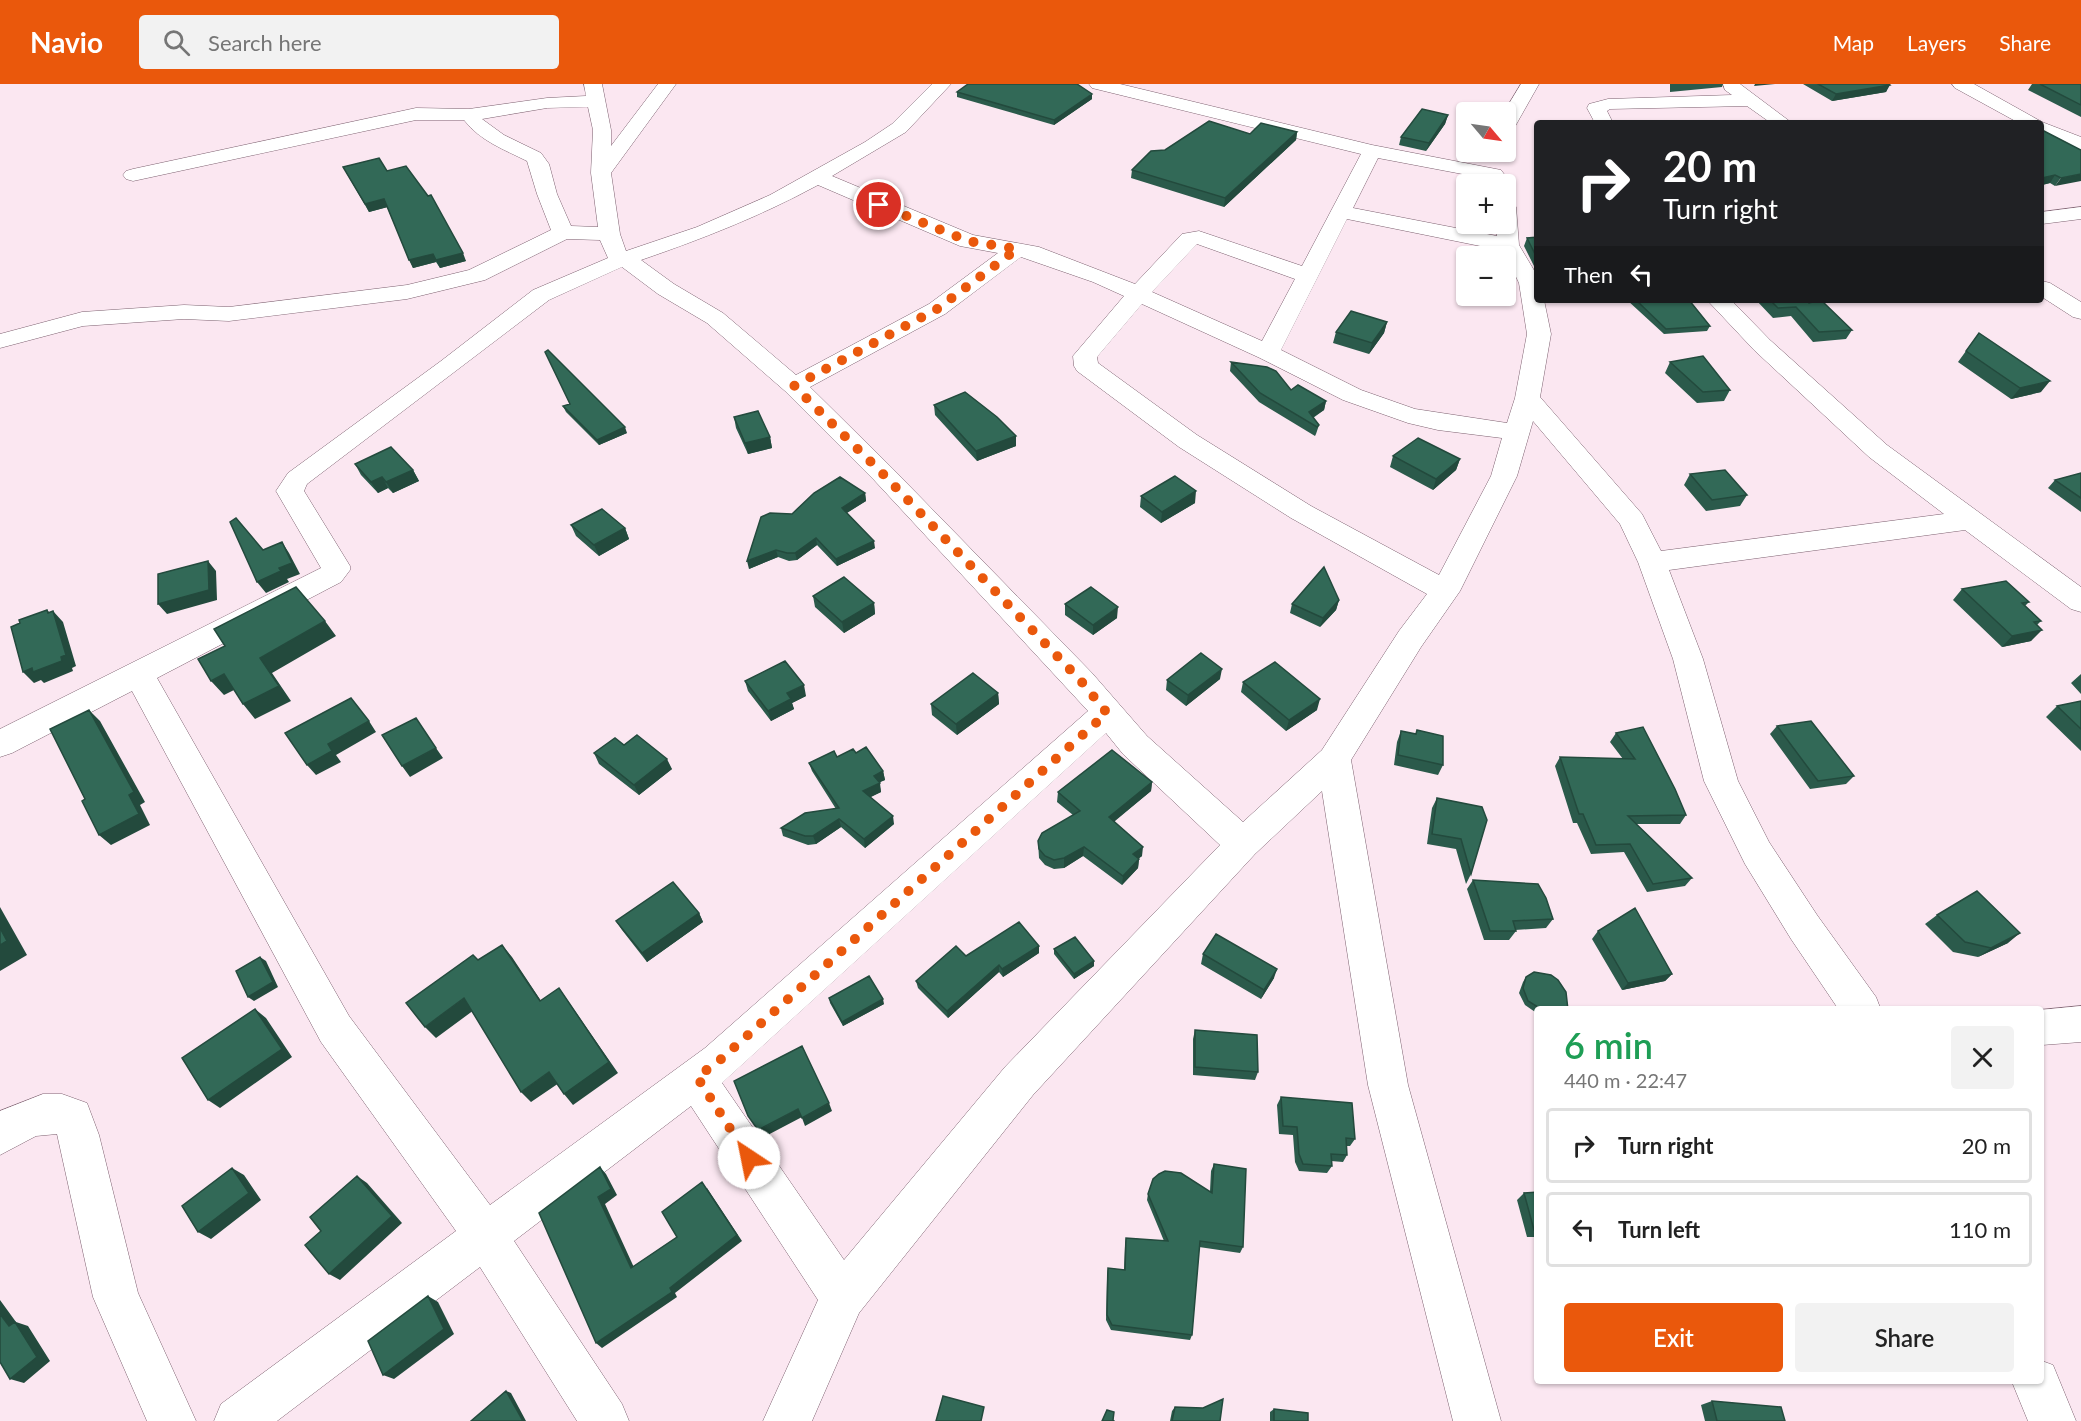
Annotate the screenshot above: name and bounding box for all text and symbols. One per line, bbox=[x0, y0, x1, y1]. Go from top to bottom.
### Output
search box bbox=[139, 15, 559, 69]
text: Navio bbox=[30, 25, 103, 59]
icon: search bbox=[160, 26, 193, 59]
text: Search here bbox=[208, 29, 322, 56]
text: Map bbox=[1833, 30, 1874, 55]
text: Layers bbox=[1907, 30, 1966, 55]
text: Share bbox=[1999, 30, 2051, 55]
north arrow bbox=[1456, 102, 1516, 162]
map controls bbox=[1456, 102, 1516, 306]
text: 20 m bbox=[1663, 141, 1757, 191]
icon: right bbox=[1564, 144, 1642, 222]
button: + bbox=[1456, 174, 1516, 234]
pin bbox=[853, 179, 904, 230]
icon: arrive bbox=[862, 188, 895, 221]
text: Turn right bbox=[1663, 192, 1778, 225]
button: − bbox=[1456, 246, 1516, 306]
icon: left bbox=[1625, 258, 1658, 291]
text: Then bbox=[1564, 261, 1613, 288]
text: 6 min bbox=[1564, 1023, 1653, 1067]
button: close bbox=[1951, 1026, 2014, 1089]
text: 440 m · 22:47 bbox=[1564, 1068, 1687, 1092]
position arrow bbox=[717, 1126, 781, 1190]
icon: right bbox=[1567, 1129, 1600, 1162]
text: Turn right bbox=[1618, 1132, 1713, 1159]
text: 20 m bbox=[1962, 1132, 2011, 1159]
icon: left bbox=[1567, 1213, 1600, 1246]
text: Turn left bbox=[1618, 1216, 1700, 1243]
text: 110 m bbox=[1949, 1216, 2011, 1243]
button: Exit bbox=[1564, 1303, 1783, 1372]
button: Share bbox=[1795, 1303, 2014, 1372]

